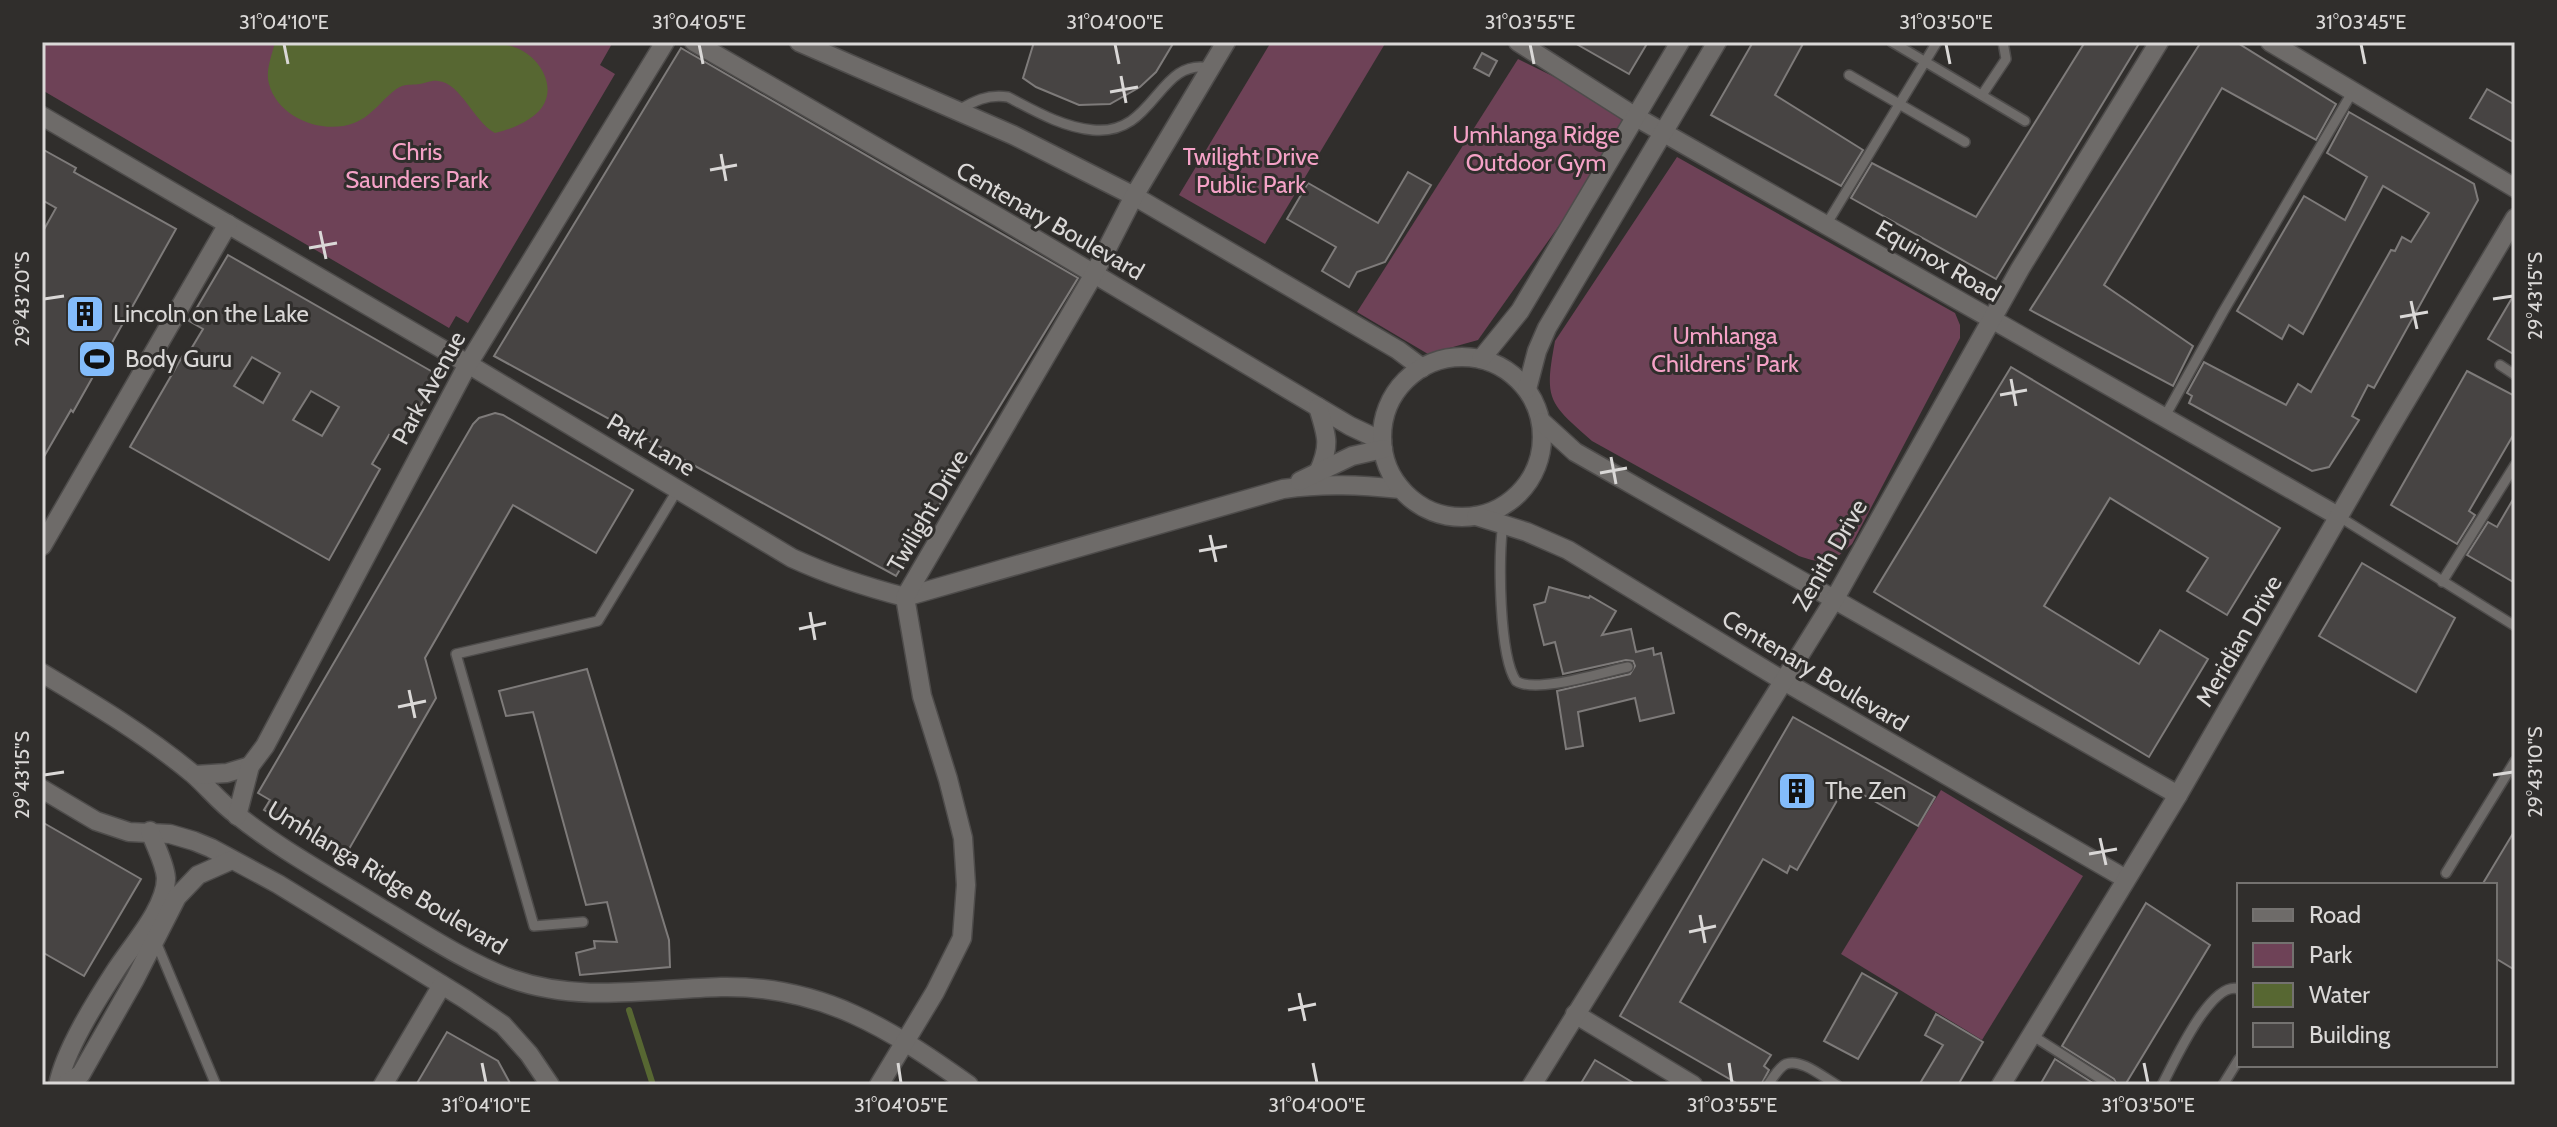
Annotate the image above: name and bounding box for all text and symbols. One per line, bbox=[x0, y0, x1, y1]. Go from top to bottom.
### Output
text: 31°04'10"E bbox=[239, 10, 329, 34]
text: 31°04'05"E bbox=[652, 10, 746, 34]
text: 31°04'00"E bbox=[1066, 10, 1164, 34]
text: 31°03'55"E bbox=[1485, 10, 1575, 34]
text: 31°03'50"E bbox=[1899, 10, 1993, 34]
text: 31°03'45"E bbox=[2316, 10, 2406, 34]
park label: Umhlanga Ridge Outdoor Gym bbox=[1452, 120, 1620, 177]
park label: Chris Saunders Park bbox=[345, 137, 489, 194]
park label: Twilight Drive Public Park bbox=[1183, 142, 1319, 199]
street label: Centenary Boulevard bbox=[951, 155, 1149, 286]
street label: Equinox Road bbox=[1871, 213, 2006, 308]
text: 29°43'20"S bbox=[10, 251, 34, 347]
text: 29°43'15"S bbox=[2523, 251, 2547, 340]
building icon: Lincoln on the Lake bbox=[64, 293, 106, 335]
place label: Lincoln on the Lake bbox=[113, 299, 309, 328]
park label: Umhlanga Childrens' Park bbox=[1651, 321, 1799, 378]
street label: Park Avenue bbox=[386, 326, 471, 449]
sports icon: Body Guru bbox=[76, 338, 118, 380]
place label: Body Guru bbox=[125, 344, 232, 373]
street label: Park Lane bbox=[602, 407, 701, 482]
street label: Twilight Drive bbox=[881, 444, 974, 577]
street label: Zenith Drive bbox=[1786, 494, 1873, 616]
street label: Meridian Drive bbox=[2189, 570, 2288, 712]
street label: Centenary Boulevard bbox=[1717, 604, 1914, 738]
text: 29°43'10"S bbox=[2523, 726, 2547, 818]
text: 29°43'15"S bbox=[10, 730, 34, 819]
building icon: The Zen bbox=[1776, 770, 1818, 812]
place label: The Zen bbox=[1825, 776, 1907, 805]
street label: Umhlanga Ridge Boulevard bbox=[262, 794, 512, 961]
legend bbox=[2237, 883, 2497, 1067]
text: Road bbox=[2309, 900, 2361, 929]
text: Park bbox=[2309, 940, 2352, 969]
text: Water bbox=[2309, 980, 2370, 1009]
text: Building bbox=[2309, 1020, 2391, 1049]
text: 31°04'10"E bbox=[441, 1093, 531, 1117]
text: 31°04'05"E bbox=[854, 1093, 948, 1117]
text: 31°04'00"E bbox=[1268, 1093, 1366, 1117]
text: 31°03'55"E bbox=[1687, 1093, 1777, 1117]
text: 31°03'50"E bbox=[2101, 1093, 2195, 1117]

